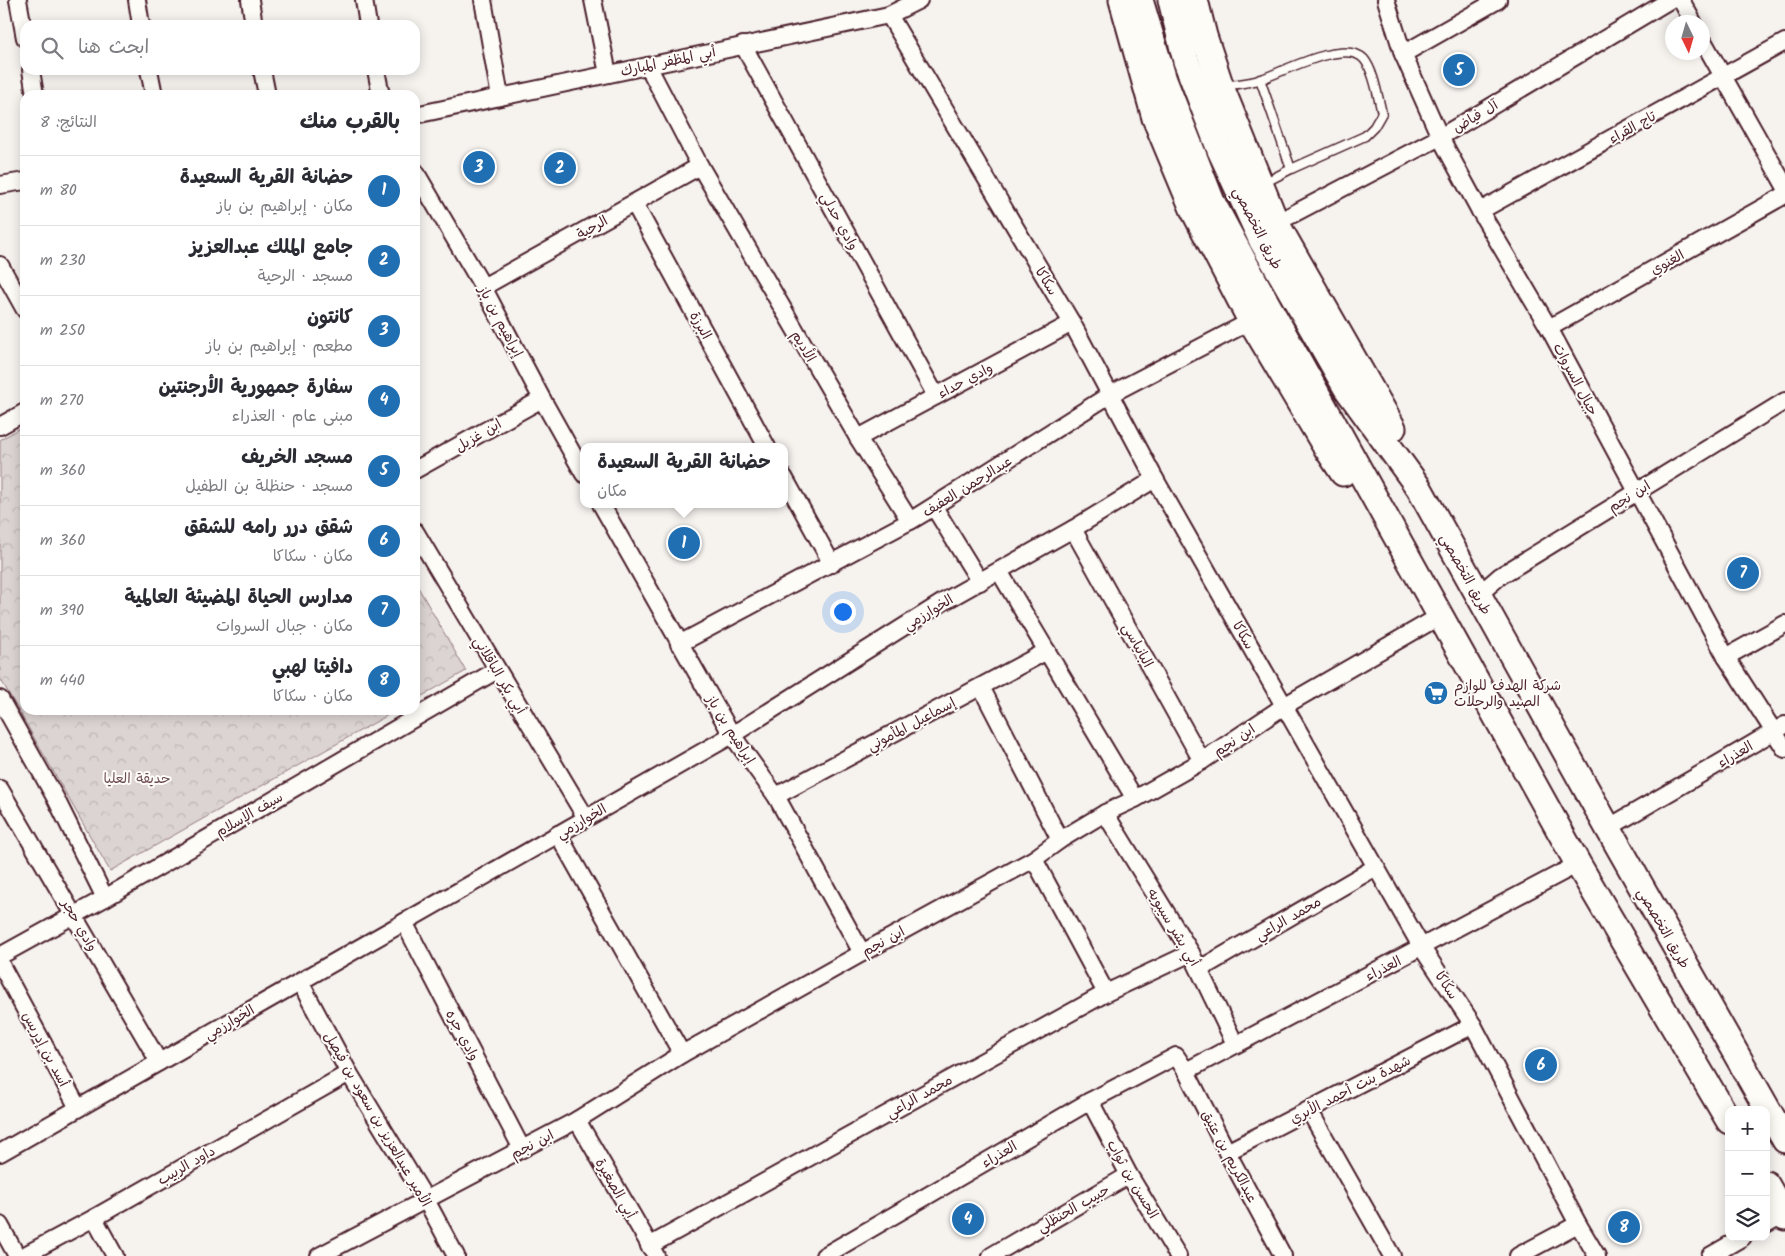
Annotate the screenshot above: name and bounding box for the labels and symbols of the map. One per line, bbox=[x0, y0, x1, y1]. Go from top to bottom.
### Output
north arrow bbox=[1665, 15, 1710, 60]
street label: أبي المظفر المبارك bbox=[619, 41, 719, 84]
pin: 5 bbox=[1443, 51, 1475, 89]
street label: آل فياض bbox=[1449, 94, 1503, 139]
street label: تاج القراء bbox=[1605, 105, 1661, 150]
pin: 3 bbox=[463, 148, 495, 186]
pin: 2 bbox=[544, 149, 576, 187]
street label: طريق التخصصي bbox=[1226, 183, 1287, 274]
street label: وادي حدلي bbox=[813, 188, 864, 255]
street label: الرحية bbox=[573, 210, 612, 245]
street label: الغنوي bbox=[1646, 245, 1689, 281]
street label: سكاكا bbox=[1029, 263, 1063, 300]
street label: إبراهيم بن باز bbox=[472, 281, 528, 362]
street label: البرزة bbox=[683, 307, 717, 344]
street label: الأديم bbox=[785, 327, 821, 366]
street label: جبال السروات bbox=[1547, 339, 1603, 420]
street label: وادي حداء bbox=[934, 357, 997, 405]
street label: ابن غزيل bbox=[451, 414, 506, 458]
street label: عبدالرحمن العفيف bbox=[918, 450, 1017, 523]
street label: ابن نجم bbox=[1604, 475, 1655, 518]
pin: 1 bbox=[668, 524, 700, 562]
street label: طريق التخصصي bbox=[1433, 530, 1497, 620]
pin: 7 bbox=[1727, 554, 1759, 592]
street label: الخوارزمي bbox=[899, 589, 958, 637]
your location bbox=[830, 599, 856, 625]
street label: سكاكا bbox=[1226, 617, 1260, 654]
street label: البانياسي bbox=[1115, 619, 1158, 672]
street label: أبي بكر الباقلاني bbox=[466, 633, 531, 720]
place label: شركة الهدف للوازم الصيد والرحلات bbox=[1454, 675, 1561, 713]
supermarket icon: شركة الهدف للوازم الصيد والرحلات bbox=[1423, 680, 1449, 706]
street label: إبراهيم بن باز bbox=[700, 690, 761, 769]
street label: إسماعيل المأموني bbox=[863, 692, 961, 758]
street label: ابن نجم bbox=[1209, 719, 1260, 763]
street label: العذراء bbox=[1714, 736, 1757, 774]
park label: حديقة العليا bbox=[103, 768, 171, 790]
street label: سيف الإسلام bbox=[212, 787, 287, 843]
street label: الخوارزمي bbox=[552, 799, 611, 846]
street label: أبي بشر سيبويه bbox=[1140, 884, 1206, 972]
street label: طريق التخصصي bbox=[1630, 884, 1695, 974]
street label: محمد الراعي bbox=[1251, 891, 1326, 948]
street label: وادي حجر bbox=[55, 894, 103, 956]
street label: ابن نجم bbox=[858, 921, 909, 963]
street label: العذراء bbox=[1362, 950, 1405, 987]
street label: سكاكا bbox=[1429, 967, 1463, 1004]
street label: الخوارزمي bbox=[200, 1000, 259, 1047]
street label: وادي جره bbox=[439, 1006, 485, 1065]
street label: أسد بن إدريس bbox=[16, 1008, 74, 1092]
street label: الأمير عبدالعزيز بن سعود بن فيصل bbox=[318, 1028, 436, 1211]
pin: 6 bbox=[1525, 1046, 1557, 1084]
street label: شهدة بنت أحمد الأبري bbox=[1286, 1050, 1415, 1130]
street label: محمد الراعي bbox=[882, 1069, 957, 1125]
street label: عبدالكريم بن عتيق bbox=[1195, 1106, 1263, 1207]
street label: ابن نجم bbox=[507, 1124, 558, 1165]
street label: العذراء bbox=[978, 1136, 1021, 1174]
street label: الحسن بن ثواب bbox=[1101, 1136, 1164, 1223]
street label: داود الربيب bbox=[153, 1140, 220, 1191]
street label: أبي الصغيرة bbox=[588, 1154, 642, 1224]
street label: حبيب الحنظلي bbox=[1033, 1179, 1114, 1239]
pin: 4 bbox=[952, 1200, 984, 1238]
pin: 8 bbox=[1608, 1208, 1640, 1246]

